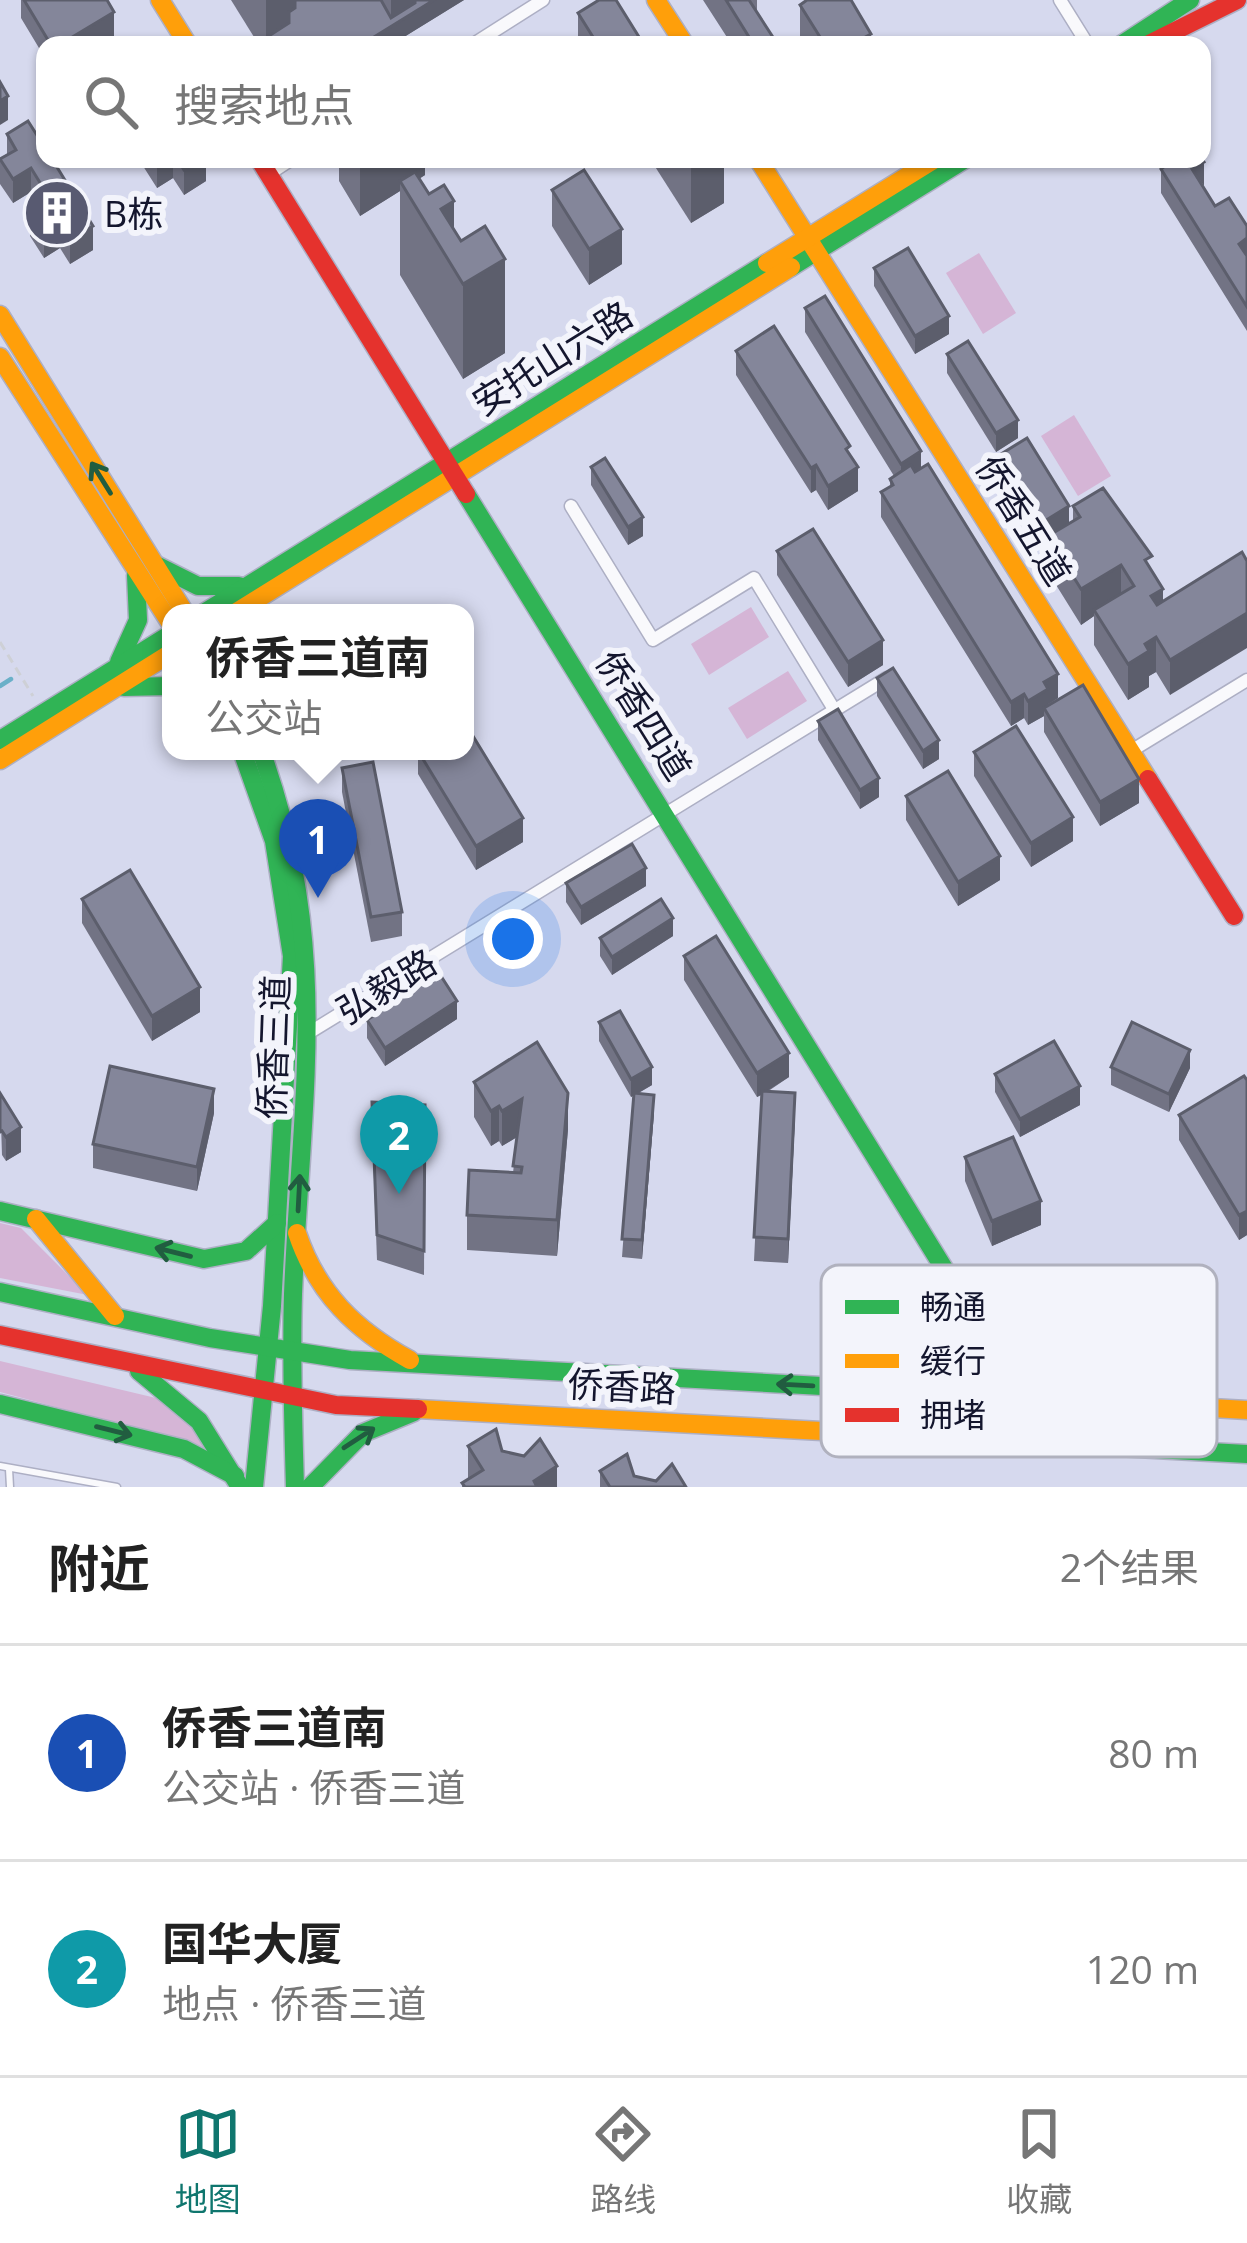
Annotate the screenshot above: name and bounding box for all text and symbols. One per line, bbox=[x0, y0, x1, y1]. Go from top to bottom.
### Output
search box bbox=[36, 36, 1211, 168]
icon: search bbox=[78, 69, 144, 135]
text: 搜索地点 bbox=[174, 74, 354, 135]
building icon: B栋 bbox=[22, 178, 92, 248]
place label: B栋 bbox=[104, 189, 163, 238]
street label: 安托山六路 bbox=[463, 290, 641, 426]
street label: 侨香五道 bbox=[965, 446, 1083, 594]
one-way arrow bbox=[89, 462, 113, 496]
popup bbox=[162, 604, 474, 760]
text: 侨香三道南 bbox=[205, 626, 431, 687]
street label: 侨香四道 bbox=[585, 641, 703, 789]
text: 公交站 bbox=[205, 690, 323, 743]
pin: 1 bbox=[279, 799, 357, 898]
your location bbox=[483, 909, 543, 969]
street label: 弘毅路 bbox=[327, 937, 445, 1035]
street label: 侨香三道 bbox=[246, 974, 300, 1120]
pin: 2 bbox=[360, 1095, 438, 1194]
one-way arrow bbox=[288, 1174, 311, 1213]
one-way arrow bbox=[155, 1240, 193, 1262]
legend bbox=[821, 1265, 1217, 1457]
text: 畅通 bbox=[920, 1284, 986, 1329]
text: 缓行 bbox=[920, 1338, 986, 1383]
street label: 侨香路 bbox=[567, 1359, 677, 1413]
one-way arrow bbox=[776, 1374, 815, 1397]
text: 拥堵 bbox=[920, 1392, 986, 1437]
one-way arrow bbox=[94, 1421, 132, 1444]
one-way arrow bbox=[342, 1425, 376, 1450]
text: 附近 bbox=[48, 1532, 150, 1602]
text: 2个结果 bbox=[1060, 1540, 1199, 1593]
text: 侨香三道南 bbox=[162, 1696, 387, 1757]
text: 1 bbox=[76, 1726, 98, 1779]
text: 80 m bbox=[1108, 1726, 1199, 1779]
text: 公交站 · 侨香三道 bbox=[162, 1760, 466, 1813]
text: 国华大厦 bbox=[162, 1912, 342, 1973]
text: 2 bbox=[76, 1942, 98, 1995]
text: 120 m bbox=[1086, 1942, 1199, 1995]
text: 地点 · 侨香三道 bbox=[162, 1976, 427, 2029]
tab: 地图 bbox=[175, 2101, 241, 2221]
tab: 路线 bbox=[590, 2101, 656, 2221]
tab: 收藏 bbox=[1006, 2101, 1072, 2221]

